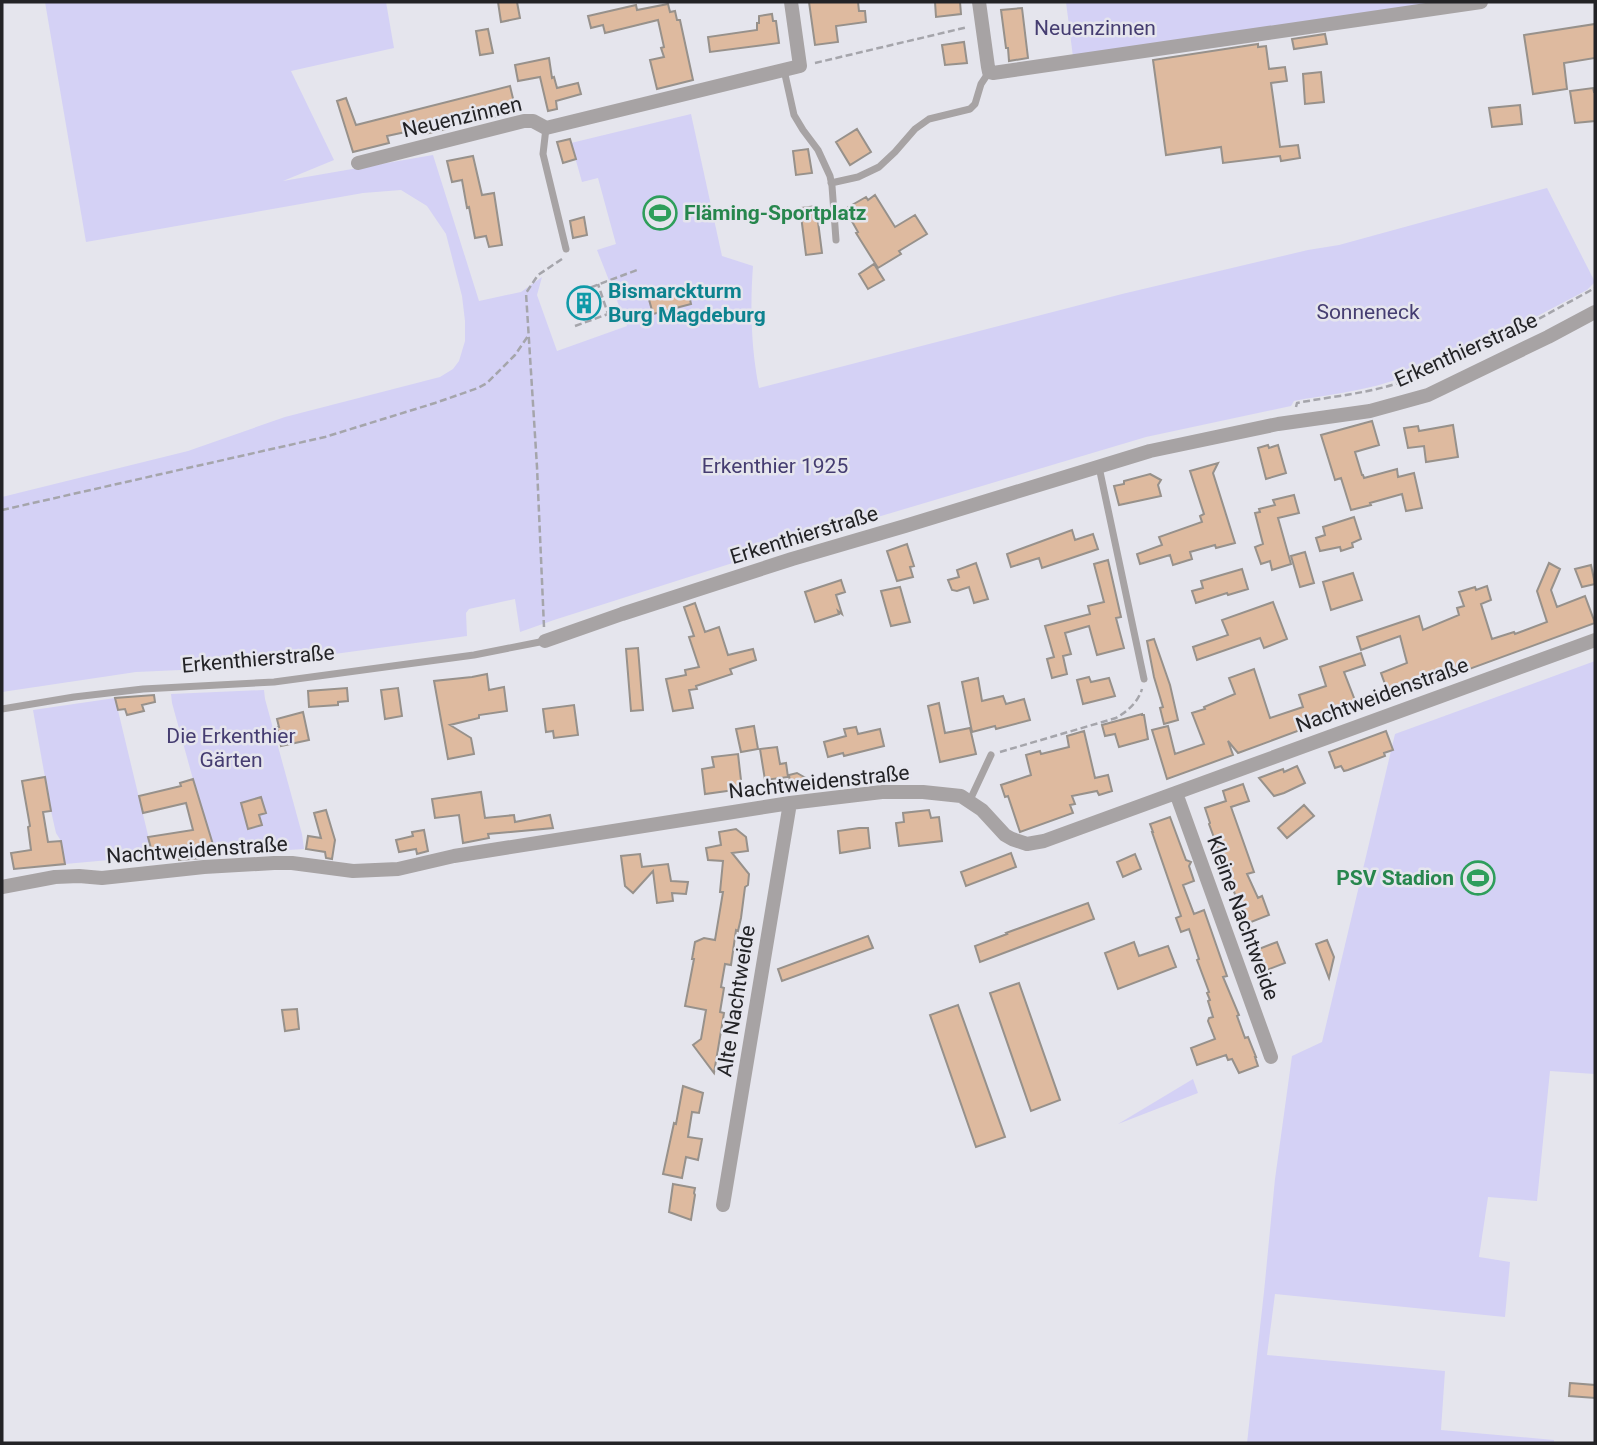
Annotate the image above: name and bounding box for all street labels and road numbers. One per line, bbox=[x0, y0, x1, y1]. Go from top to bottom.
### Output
street label: Neuenzinnen bbox=[400, 92, 524, 142]
street label: Erkenthierstraße bbox=[1391, 308, 1541, 392]
street label: Erkenthierstraße bbox=[727, 501, 881, 569]
street label: Erkenthierstraße bbox=[181, 640, 335, 678]
street label: Nachtweidenstraße bbox=[1292, 653, 1472, 737]
street label: Nachtweidenstraße bbox=[727, 761, 911, 803]
street label: Nachtweidenstraße bbox=[105, 832, 289, 868]
street label: Kleine Nachtweide bbox=[1202, 832, 1284, 1004]
street label: Alte Nachtweide bbox=[712, 924, 760, 1078]

